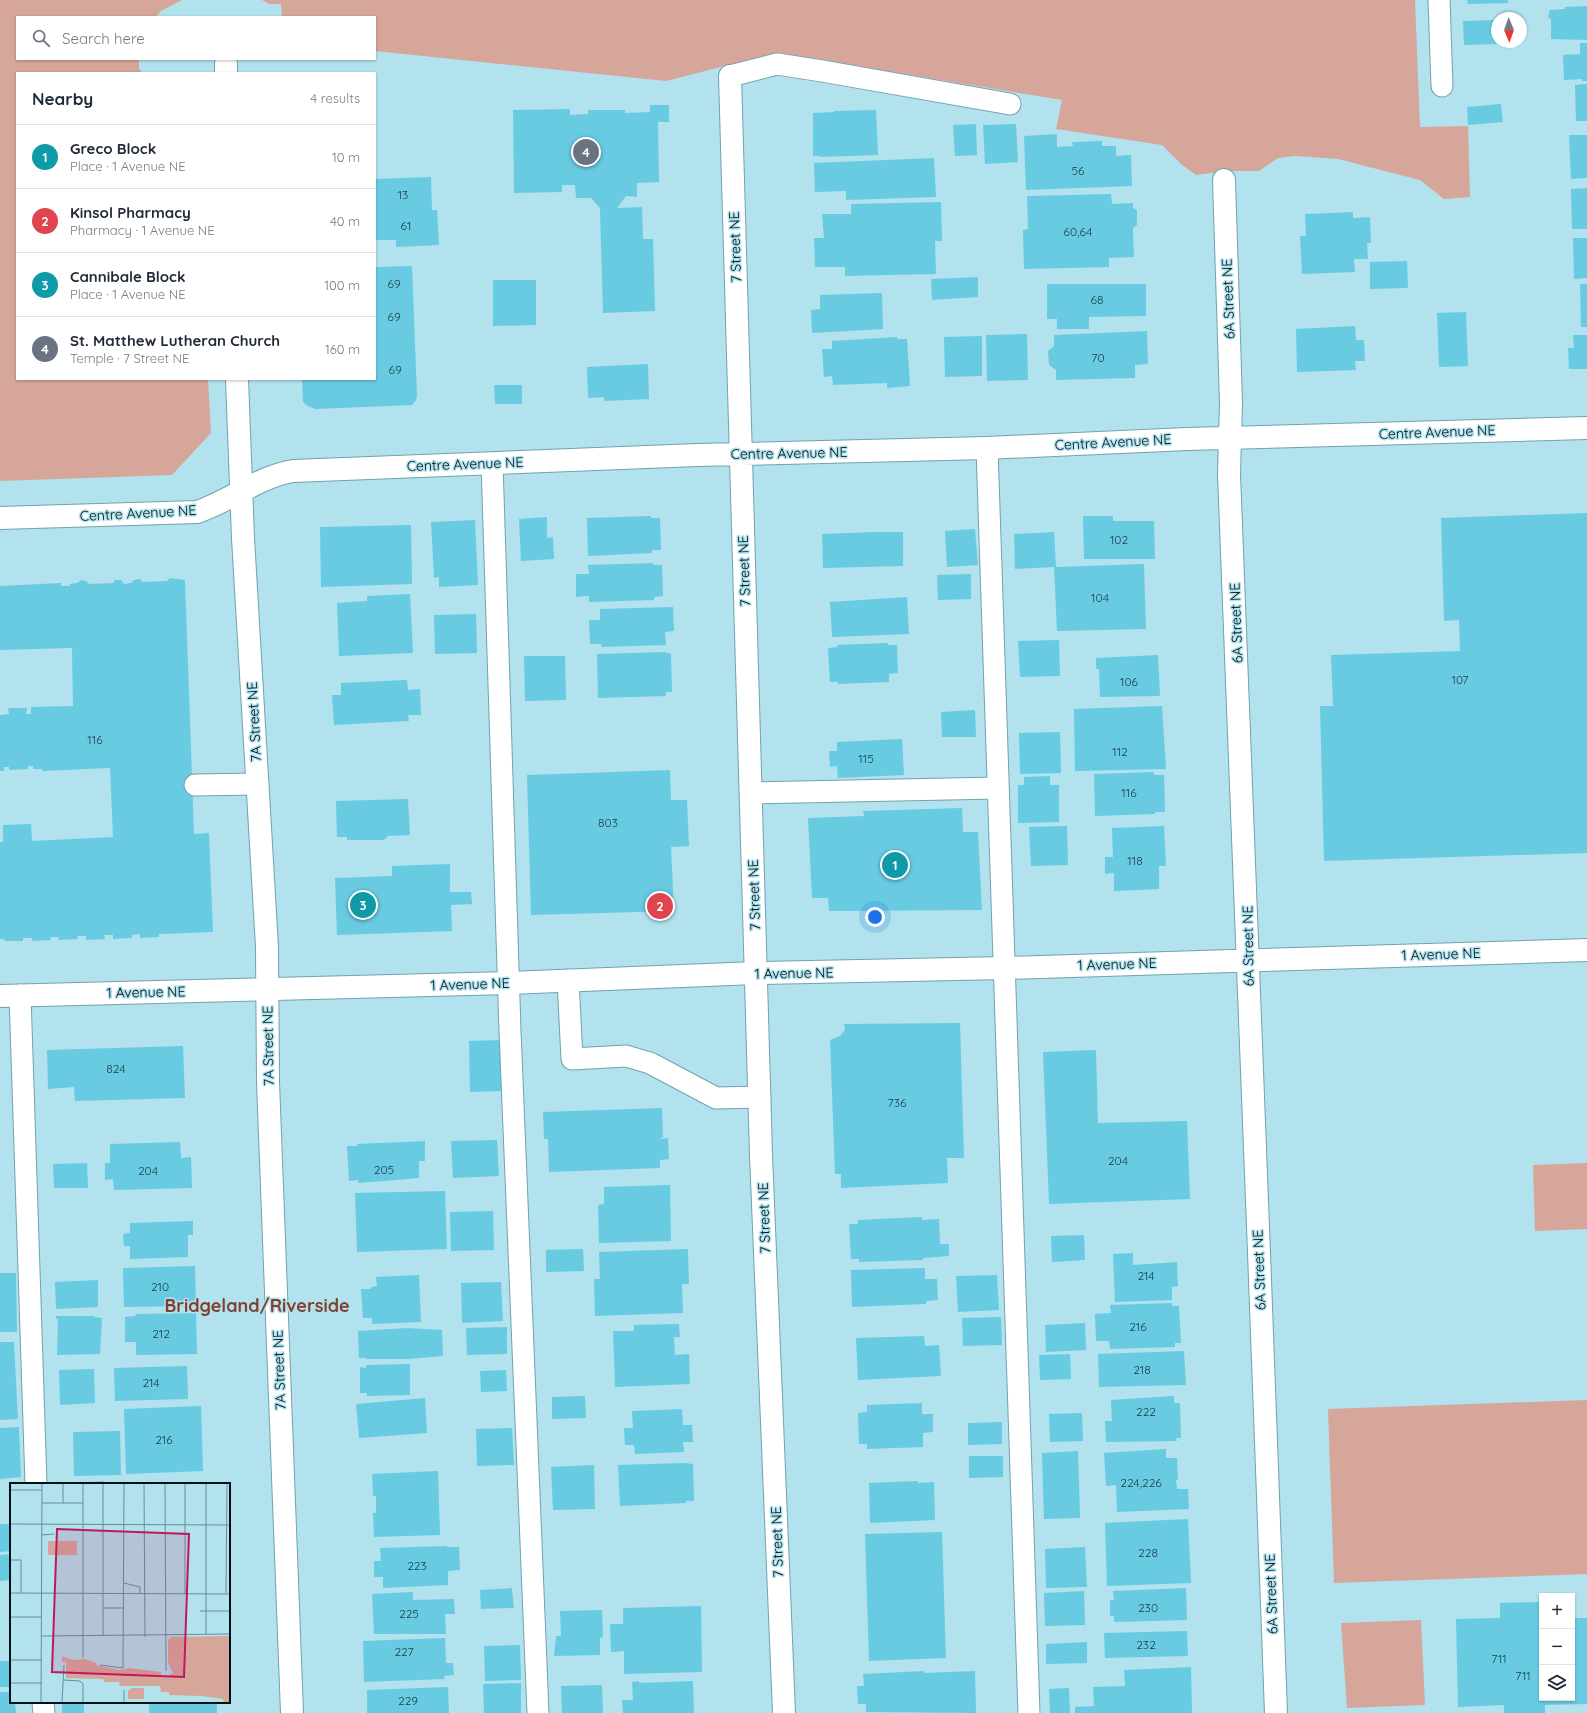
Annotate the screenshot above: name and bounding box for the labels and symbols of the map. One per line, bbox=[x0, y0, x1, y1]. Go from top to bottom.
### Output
north arrow bbox=[1491, 12, 1527, 48]
pin: 4 bbox=[573, 137, 599, 167]
house number: 56 bbox=[1072, 163, 1085, 178]
house number: 13 bbox=[398, 187, 408, 202]
street label: 7 Street NE bbox=[725, 211, 745, 283]
house number: 61 bbox=[401, 218, 411, 233]
house number: 60,64 bbox=[1064, 224, 1092, 239]
street label: 6A Street NE bbox=[1218, 258, 1238, 340]
house number: 69 bbox=[387, 276, 401, 291]
house number: 68 bbox=[1091, 292, 1103, 307]
house number: 69 bbox=[387, 309, 401, 324]
house number: 70 bbox=[1091, 350, 1105, 365]
house number: 69 bbox=[388, 362, 402, 377]
street label: Centre Avenue NE bbox=[1378, 421, 1496, 443]
street label: Centre Avenue NE bbox=[1054, 430, 1172, 454]
street label: Centre Avenue NE bbox=[731, 443, 847, 463]
street label: Centre Avenue NE bbox=[406, 453, 524, 475]
street label: Centre Avenue NE bbox=[79, 501, 197, 525]
house number: 102 bbox=[1110, 532, 1128, 547]
street label: 7 Street NE bbox=[734, 535, 754, 607]
street label: 6A Street NE bbox=[1226, 582, 1246, 664]
house number: 104 bbox=[1091, 590, 1109, 605]
house number: 107 bbox=[1451, 672, 1469, 687]
house number: 106 bbox=[1120, 674, 1139, 689]
street label: 7A Street NE bbox=[243, 681, 265, 763]
house number: 116 bbox=[87, 732, 103, 747]
house number: 112 bbox=[1112, 744, 1128, 759]
house number: 115 bbox=[858, 751, 874, 766]
house number: 116 bbox=[1121, 785, 1137, 800]
house number: 803 bbox=[598, 815, 618, 830]
pin: 1 bbox=[882, 850, 908, 880]
house number: 118 bbox=[1127, 853, 1143, 868]
street label: 7 Street NE bbox=[744, 859, 764, 931]
pin: 3 bbox=[350, 890, 376, 920]
pin: 2 bbox=[647, 891, 673, 921]
street label: 6A Street NE bbox=[1238, 905, 1258, 986]
your location bbox=[865, 907, 885, 927]
street label: 1 Avenue NE bbox=[1401, 944, 1481, 964]
street label: 1 Avenue NE bbox=[1077, 954, 1157, 974]
street label: 1 Avenue NE bbox=[754, 963, 834, 983]
street label: 1 Avenue NE bbox=[430, 974, 510, 994]
street label: 1 Avenue NE bbox=[106, 982, 186, 1002]
street label: 7A Street NE bbox=[258, 1006, 278, 1086]
house number: 824 bbox=[106, 1061, 126, 1076]
house number: 736 bbox=[888, 1095, 907, 1110]
house number: 204 bbox=[1108, 1153, 1128, 1168]
house number: 205 bbox=[374, 1162, 394, 1177]
house number: 204 bbox=[138, 1163, 158, 1178]
street label: 7 Street NE bbox=[754, 1182, 774, 1254]
street label: 6A Street NE bbox=[1249, 1229, 1269, 1311]
house number: 214 bbox=[1137, 1268, 1155, 1283]
house number: 210 bbox=[151, 1279, 169, 1294]
district label: Bridgeland/Riverside bbox=[164, 1294, 350, 1317]
house number: 216 bbox=[1129, 1319, 1147, 1334]
house number: 212 bbox=[152, 1326, 170, 1341]
street label: 7A Street NE bbox=[269, 1330, 289, 1410]
house number: 218 bbox=[1133, 1362, 1151, 1377]
house number: 214 bbox=[142, 1375, 160, 1390]
house number: 222 bbox=[1136, 1404, 1156, 1419]
house number: 216 bbox=[155, 1432, 173, 1447]
house number: 224,226 bbox=[1120, 1475, 1162, 1490]
inset map bbox=[10, 1483, 230, 1703]
street label: 7 Street NE bbox=[767, 1506, 787, 1578]
house number: 228 bbox=[1138, 1545, 1158, 1560]
street label: 6A Street NE bbox=[1261, 1553, 1281, 1635]
house number: 223 bbox=[407, 1558, 427, 1573]
house number: 230 bbox=[1138, 1600, 1158, 1615]
house number: 225 bbox=[399, 1606, 419, 1621]
house number: 232 bbox=[1136, 1637, 1156, 1652]
house number: 227 bbox=[394, 1644, 414, 1659]
house number: 711 bbox=[1491, 1651, 1507, 1666]
house number: 711 bbox=[1515, 1668, 1531, 1683]
house number: 229 bbox=[398, 1693, 418, 1708]

